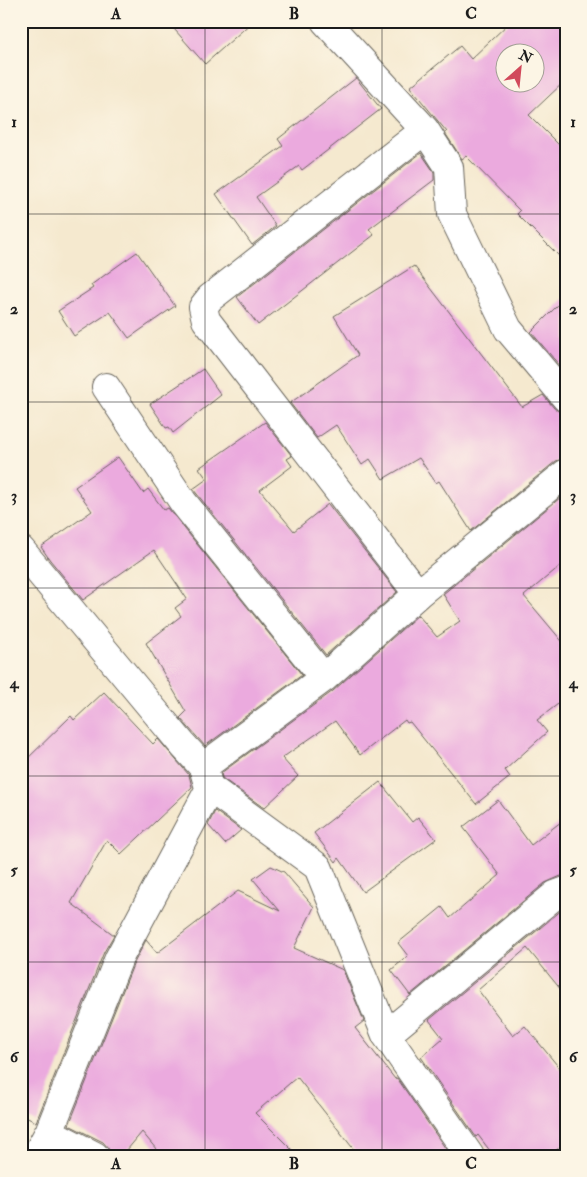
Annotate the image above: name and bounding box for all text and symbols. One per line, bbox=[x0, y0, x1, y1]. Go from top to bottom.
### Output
text: A bbox=[110, 4, 122, 24]
text: B bbox=[289, 4, 299, 24]
text: C bbox=[465, 4, 477, 24]
north arrow bbox=[494, 42, 544, 92]
text: N bbox=[515, 46, 536, 67]
text: 1 bbox=[11, 112, 17, 132]
text: 1 bbox=[570, 112, 576, 132]
text: 2 bbox=[10, 299, 18, 319]
text: 2 bbox=[569, 299, 577, 319]
text: 3 bbox=[11, 486, 17, 506]
text: 3 bbox=[570, 486, 576, 506]
text: 4 bbox=[9, 673, 20, 693]
text: 4 bbox=[568, 673, 579, 693]
text: 5 bbox=[10, 860, 18, 880]
text: 5 bbox=[569, 860, 577, 880]
text: 6 bbox=[10, 1047, 20, 1067]
text: 6 bbox=[569, 1047, 579, 1067]
text: A bbox=[110, 1154, 122, 1174]
text: B bbox=[289, 1154, 299, 1174]
text: C bbox=[465, 1154, 477, 1174]

